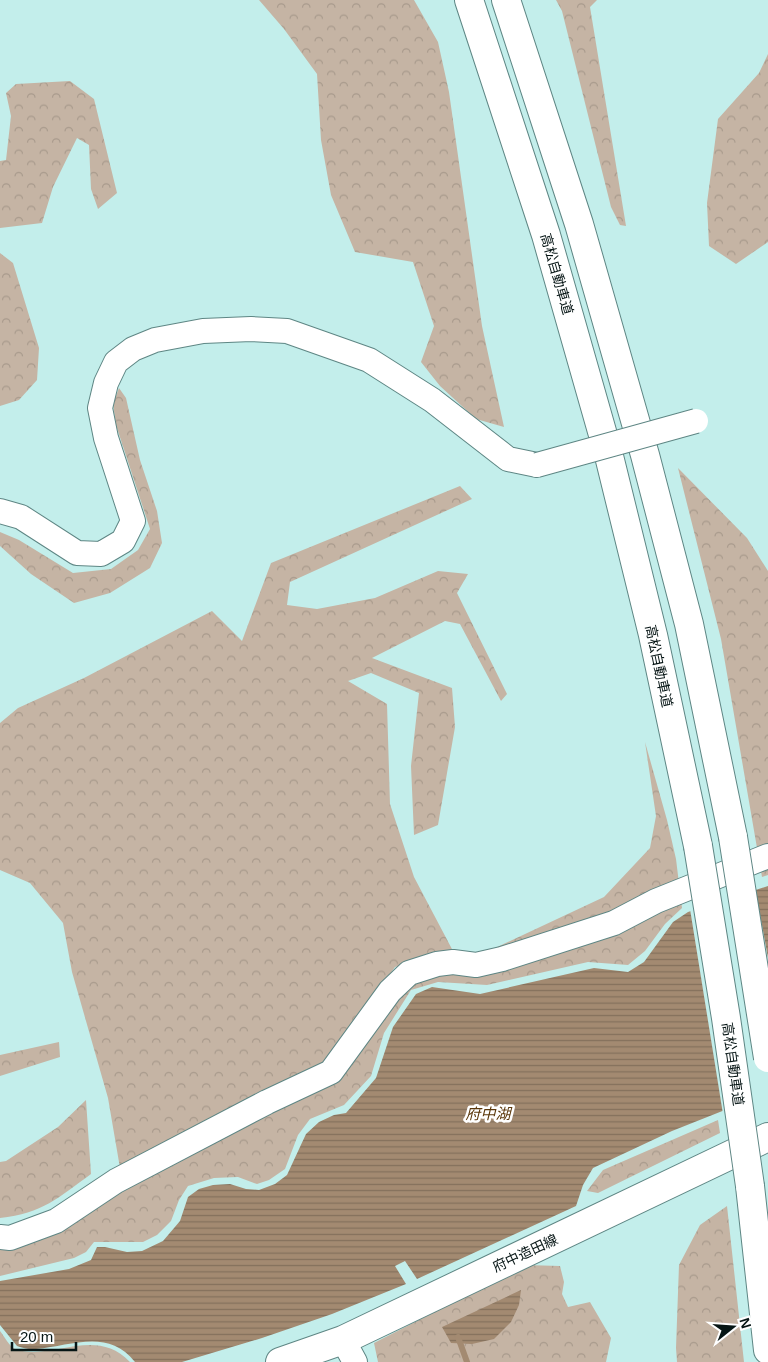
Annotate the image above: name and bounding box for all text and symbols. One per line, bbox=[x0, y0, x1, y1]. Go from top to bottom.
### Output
street label: 高松自動車道 bbox=[538, 231, 576, 317]
street label: 高松自動車道 bbox=[642, 623, 676, 709]
street label: 高松自動車道 bbox=[719, 1021, 747, 1107]
water label: 府中湖 bbox=[465, 1105, 512, 1122]
street label: 府中造田線 bbox=[490, 1231, 560, 1275]
north arrow bbox=[708, 1302, 758, 1352]
text: N bbox=[736, 1316, 755, 1330]
scale bar bbox=[12, 1320, 76, 1352]
text: 20 m bbox=[20, 1328, 53, 1345]

